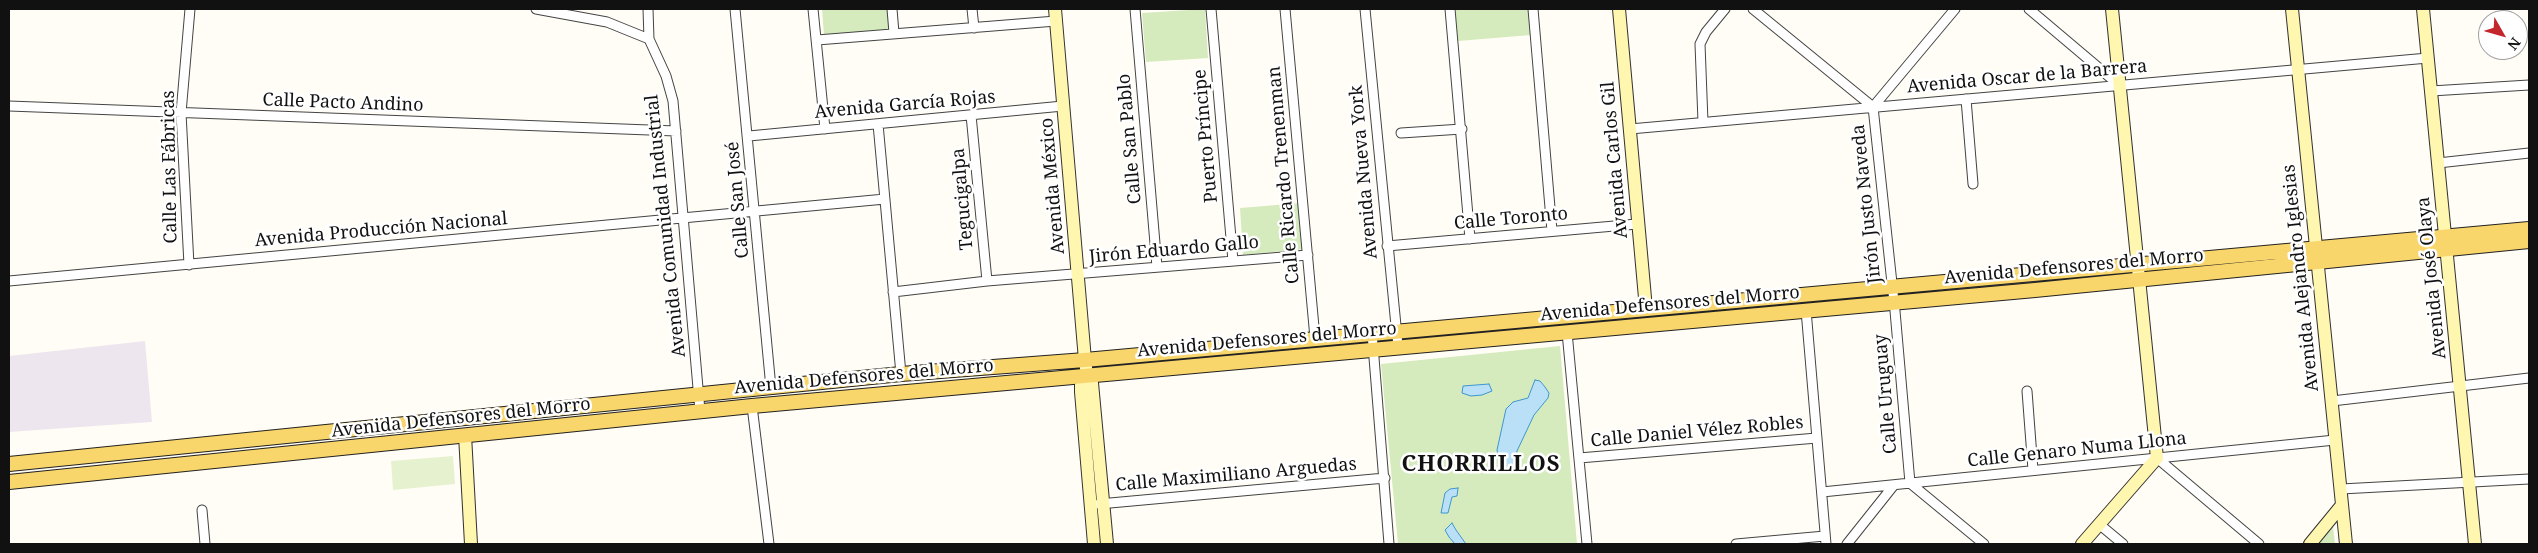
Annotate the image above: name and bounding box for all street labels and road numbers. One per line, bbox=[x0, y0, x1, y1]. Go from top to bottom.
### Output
street label: Avenida Oscar de la Barrera bbox=[1906, 56, 2148, 98]
street label: Calle Ricardo Trenenman bbox=[1264, 65, 1304, 285]
street label: Puerto Príncipe bbox=[1189, 68, 1223, 204]
street label: Calle San Pablo bbox=[1114, 73, 1146, 205]
street label: Avenida Carlos Gil bbox=[1597, 81, 1633, 239]
street label: Avenida Nueva York bbox=[1346, 84, 1382, 260]
street label: Avenida García Rojas bbox=[814, 86, 996, 124]
street label: Calle Pacto Andino bbox=[262, 89, 424, 117]
street label: Calle Las Fábricas bbox=[158, 90, 182, 244]
street label: Avenida Comunidad Industrial bbox=[641, 94, 691, 358]
street label: Avenida México bbox=[1036, 117, 1070, 255]
street label: Jirón Justo Naveda bbox=[1848, 123, 1886, 285]
street label: Calle San José bbox=[722, 141, 754, 259]
street label: Tegucigalpa bbox=[948, 147, 978, 251]
street label: Avenida Alejandro Iglesias bbox=[2278, 163, 2324, 393]
street label: Avenida José Olaya bbox=[2413, 196, 2451, 360]
street label: Calle Toronto bbox=[1453, 203, 1569, 235]
street label: Avenida Producción Nacional bbox=[254, 208, 508, 252]
street label: Jirón Eduardo Gallo bbox=[1088, 232, 1260, 268]
street label: Avenida Defensores del Morro bbox=[1943, 245, 2205, 289]
street label: Avenida Defensores del Morro bbox=[1539, 282, 1801, 326]
street label: Avenida Defensores del Morro bbox=[1136, 318, 1398, 362]
street label: Calle Uruguay bbox=[1870, 333, 1902, 455]
street label: Avenida Defensores del Morro bbox=[733, 355, 995, 399]
street label: Avenida Defensores del Morro bbox=[330, 394, 592, 442]
street label: Calle Daniel Vélez Robles bbox=[1590, 412, 1804, 452]
street label: Calle Genaro Numa Llona bbox=[1966, 428, 2188, 472]
street label: Calle Maximiliano Arguedas bbox=[1115, 454, 1357, 496]

